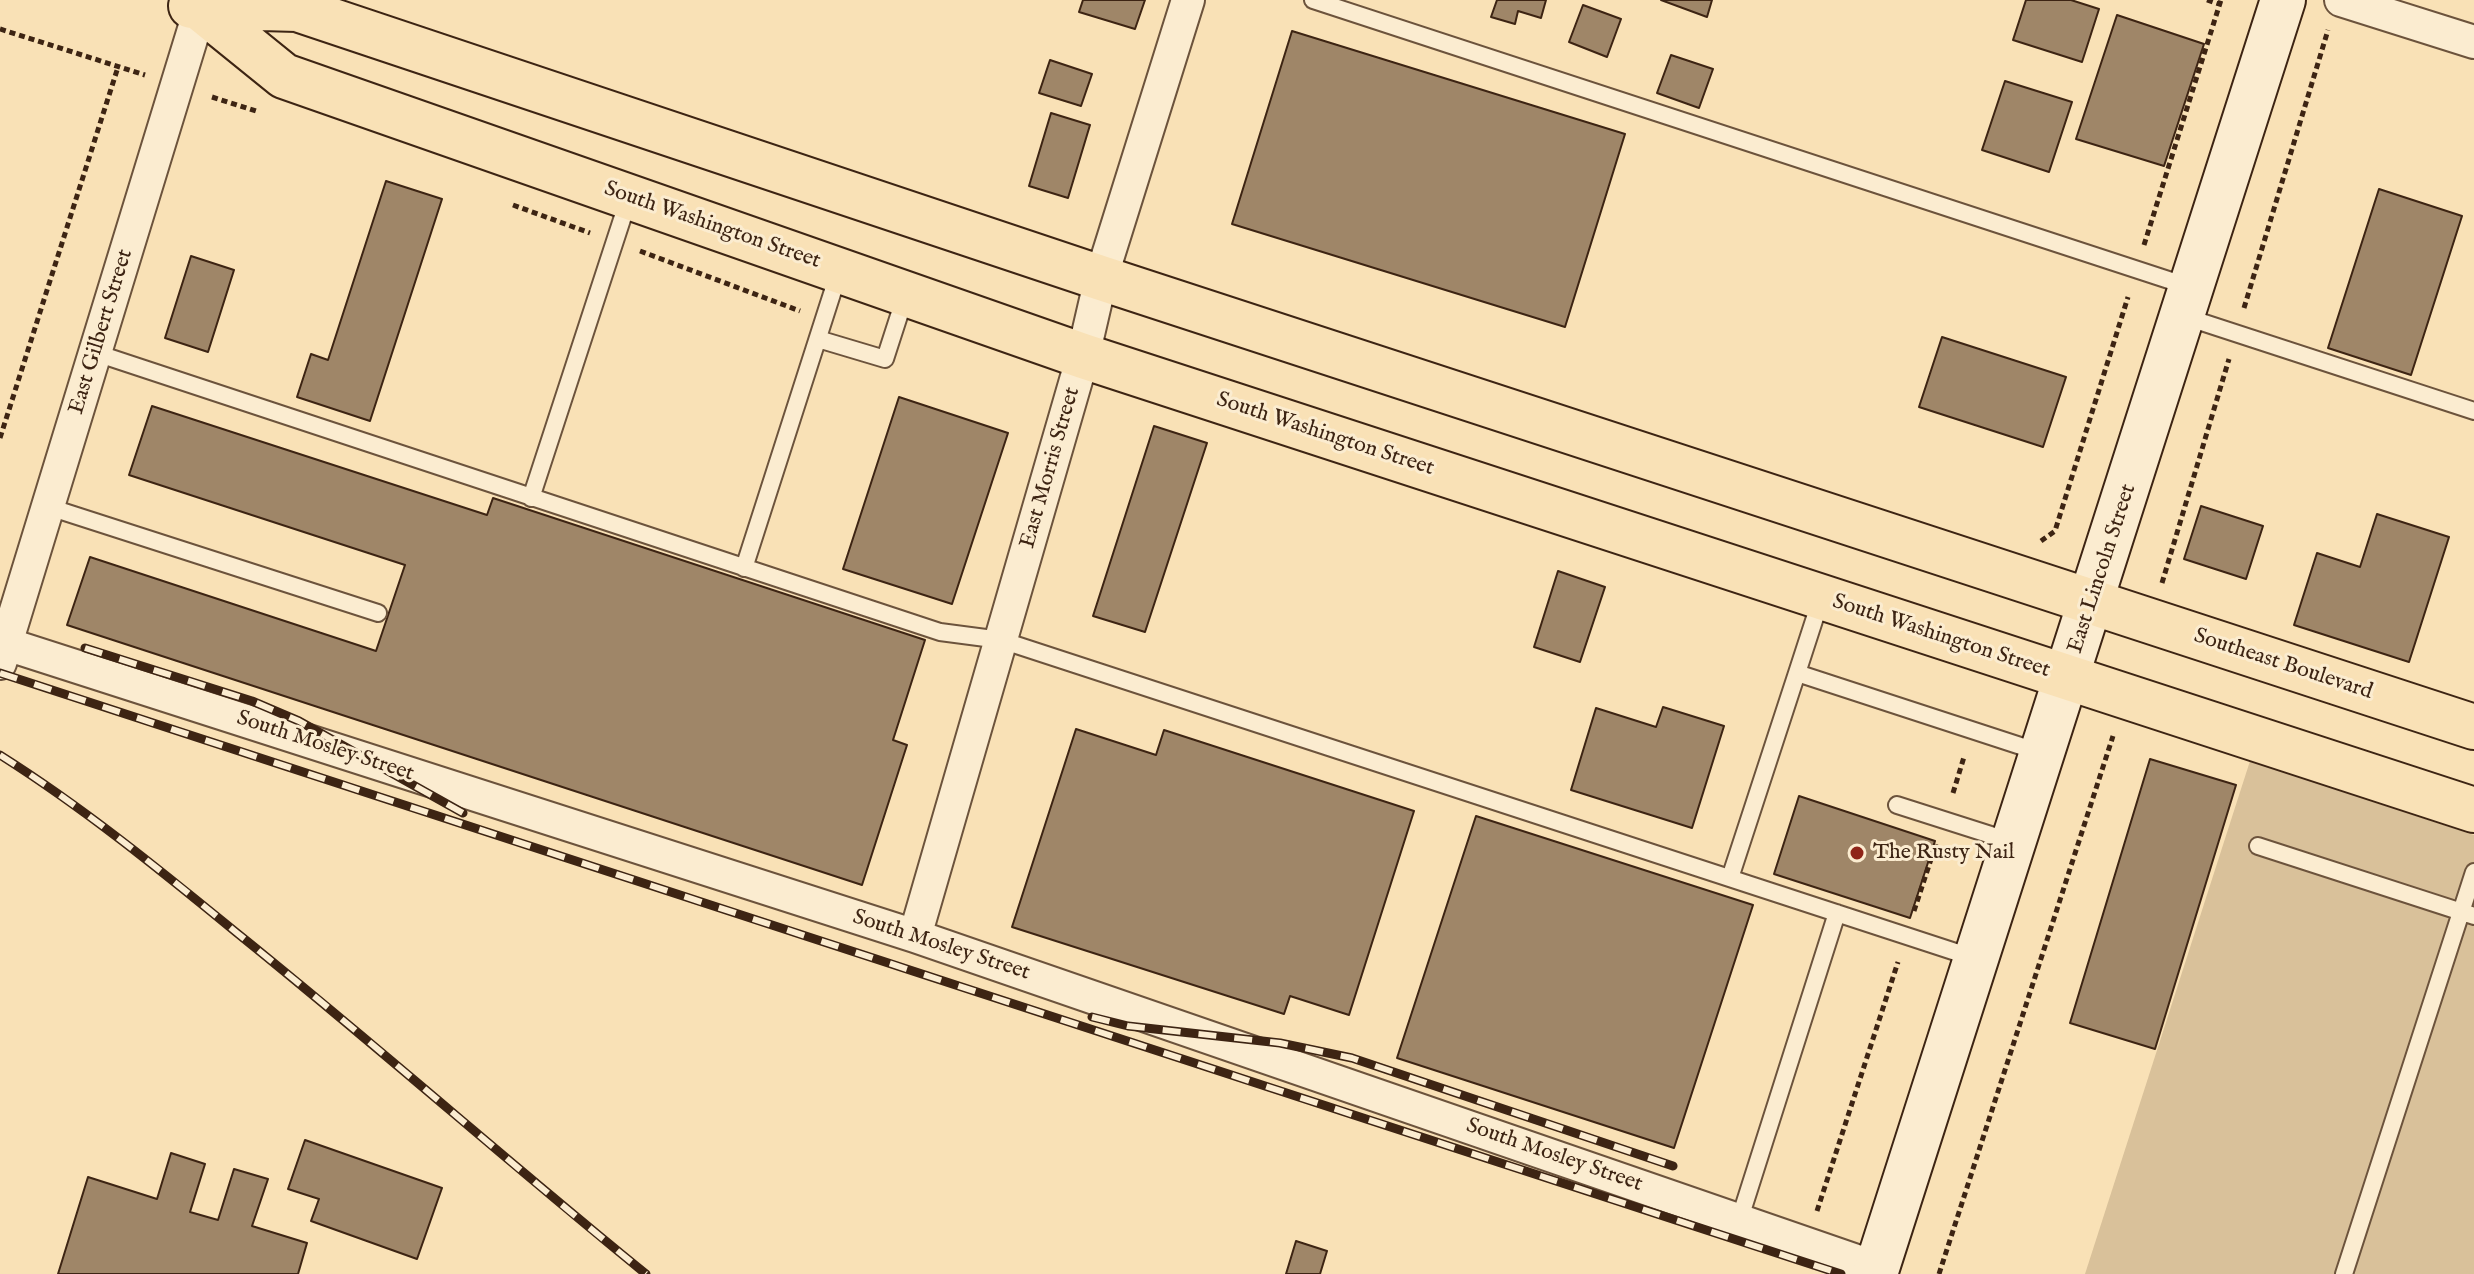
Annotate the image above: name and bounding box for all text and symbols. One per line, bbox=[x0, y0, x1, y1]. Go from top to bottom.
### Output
street label: South Washington Street bbox=[600, 177, 824, 275]
street label: East Gilbert Street bbox=[64, 246, 140, 418]
street label: East Morris Street bbox=[1015, 384, 1087, 552]
street label: South Washington Street bbox=[1213, 387, 1437, 483]
street label: East Lincoln Street bbox=[2063, 481, 2143, 657]
street label: South Washington Street bbox=[1829, 589, 2053, 685]
street label: Southeast Boulevard bbox=[2190, 624, 2376, 706]
street label: South Mosley Street bbox=[233, 706, 417, 788]
place label: The Rusty Nail bbox=[1873, 840, 2014, 866]
marker: The Rusty Nail bbox=[1848, 844, 1866, 862]
street label: South Mosley Street bbox=[849, 905, 1033, 987]
street label: South Mosley Street bbox=[1462, 1113, 1646, 1199]

